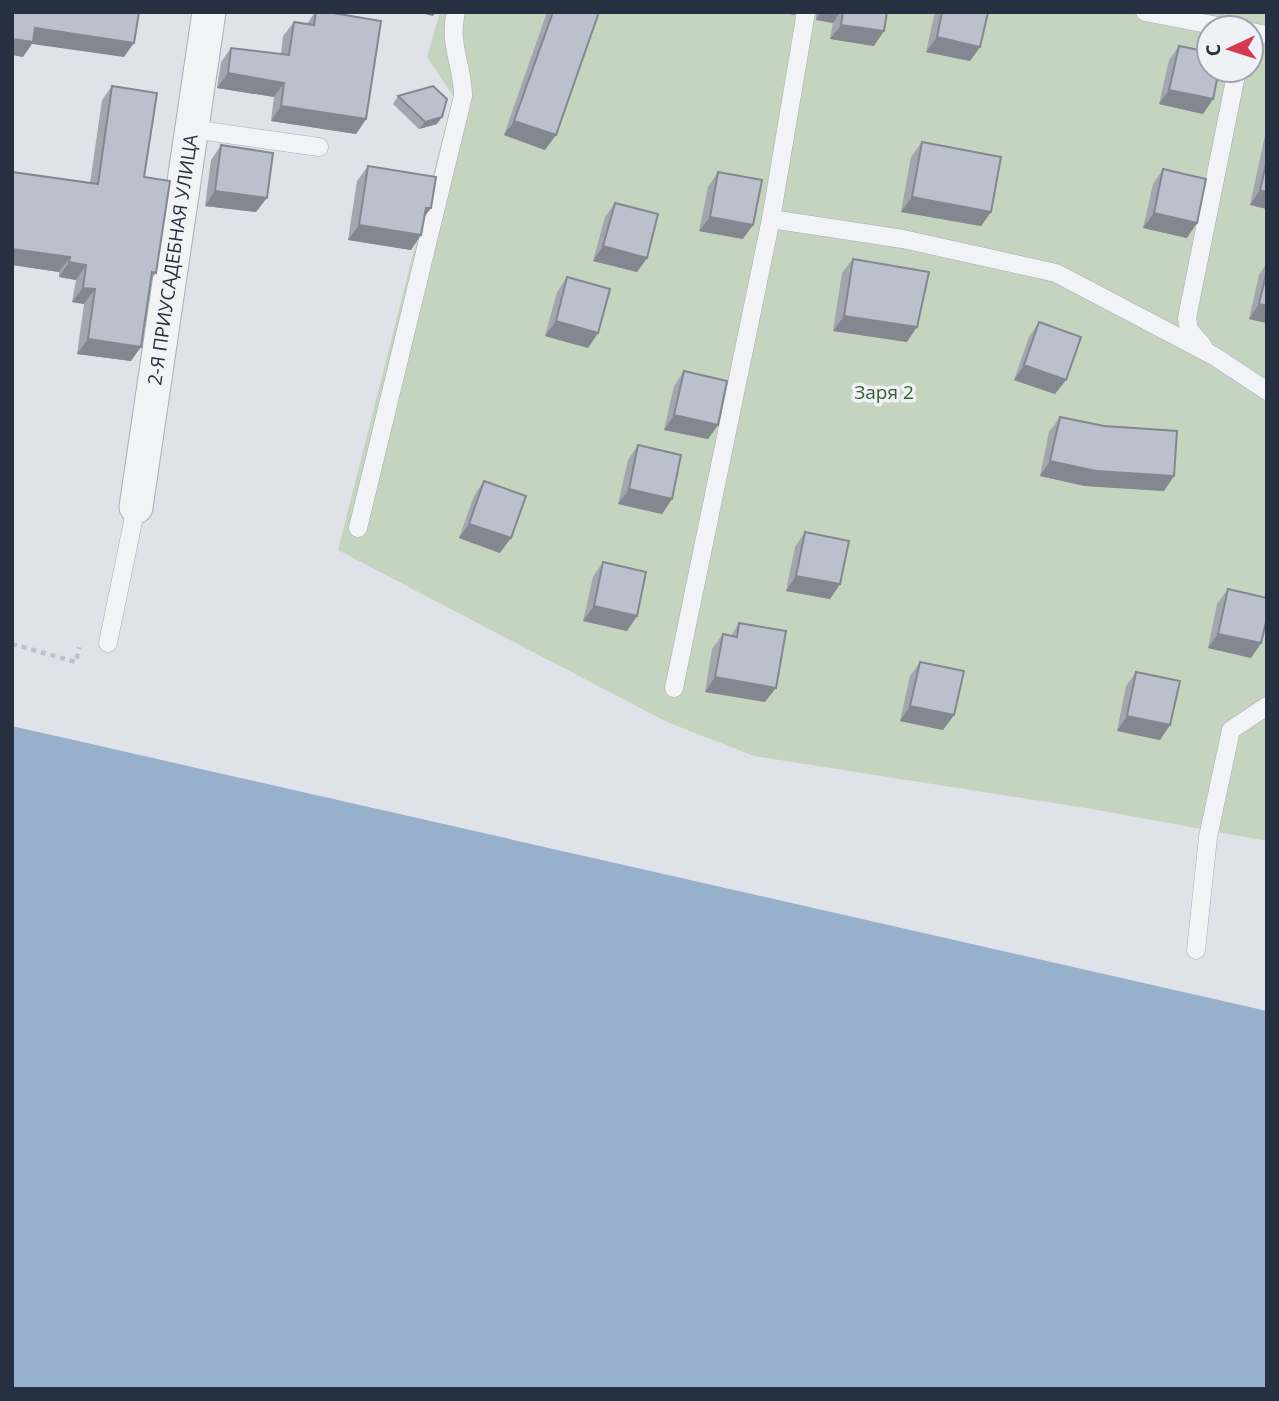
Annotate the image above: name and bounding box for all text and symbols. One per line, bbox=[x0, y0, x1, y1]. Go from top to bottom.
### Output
north arrow bbox=[1195, 14, 1265, 84]
text: С bbox=[1200, 43, 1226, 57]
street label: 2-Я ПРИУСАДЕБНАЯ УЛИЦА bbox=[141, 133, 204, 387]
park label: Заря 2 bbox=[854, 379, 914, 405]

